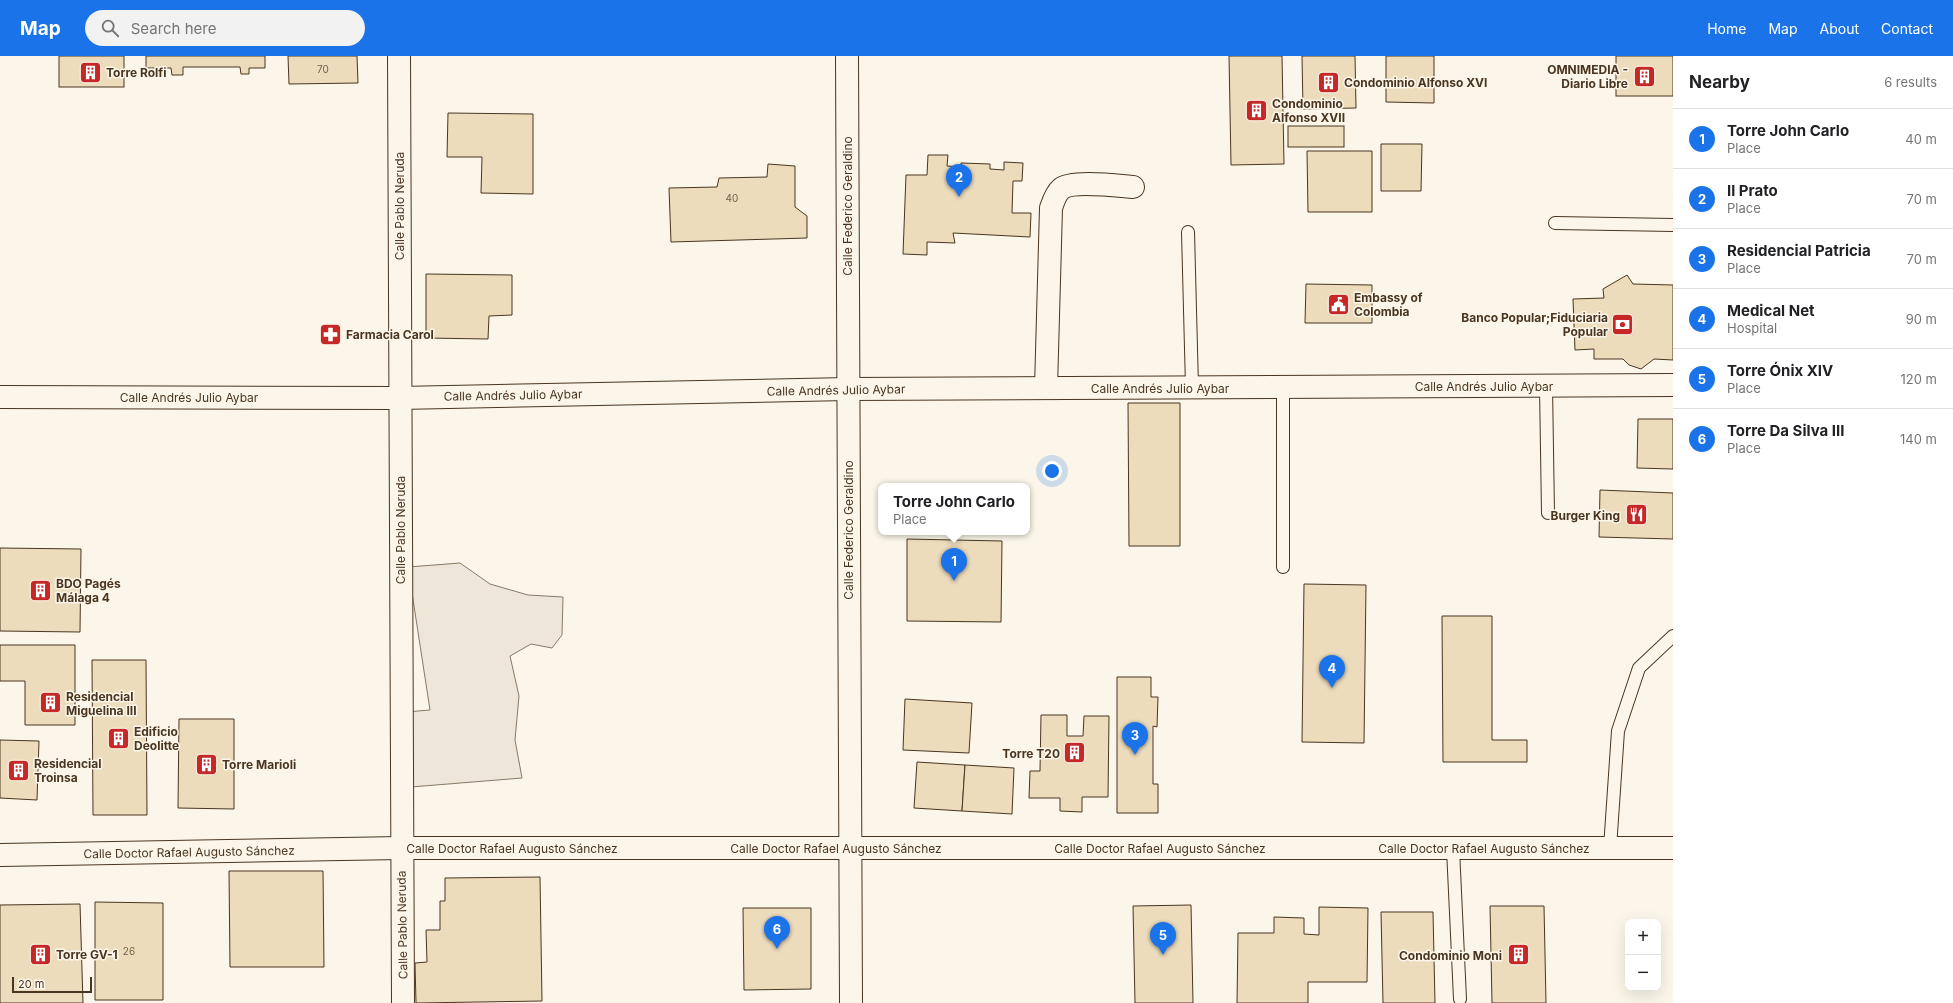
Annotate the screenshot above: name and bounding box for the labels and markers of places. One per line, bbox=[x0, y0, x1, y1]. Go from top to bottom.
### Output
building icon: Torre Rolfi bbox=[78, 59, 104, 85]
place label: OMNIMEDIA - Diario Libre bbox=[1547, 62, 1628, 91]
building icon: OMNIMEDIA - Diario Libre bbox=[1631, 63, 1657, 89]
place label: Torre Rolfi bbox=[106, 65, 166, 80]
building icon: Condominio Alfonso XVI bbox=[1316, 69, 1342, 95]
place label: Condominio Alfonso XVI bbox=[1344, 75, 1487, 90]
place label: Condominio Alfonso XVII bbox=[1272, 96, 1345, 125]
building icon: Condominio Alfonso XVII bbox=[1243, 97, 1269, 123]
pin: 2 bbox=[946, 164, 972, 197]
place label: Embassy of Colombia bbox=[1354, 290, 1423, 319]
public building icon: Embassy of Colombia bbox=[1326, 291, 1352, 317]
place label: Banco Popular;Fiduciaria Popular bbox=[1461, 310, 1608, 339]
bank icon: Banco Popular;Fiduciaria Popular bbox=[1610, 311, 1636, 337]
pharmacy icon: Farmacia Carol bbox=[317, 321, 343, 347]
place label: Farmacia Carol bbox=[346, 327, 434, 342]
restaurant icon: Burger King bbox=[1623, 502, 1649, 528]
place label: Burger King bbox=[1551, 508, 1620, 523]
pin: 1 bbox=[941, 548, 967, 581]
place label: BDO Pagés Málaga 4 bbox=[56, 576, 121, 605]
building icon: BDO Pagés Málaga 4 bbox=[27, 577, 53, 603]
pin: 4 bbox=[1319, 655, 1345, 688]
place label: Residencial Miguelina III bbox=[66, 689, 137, 718]
building icon: Residencial Miguelina III bbox=[37, 690, 63, 716]
pin: 3 bbox=[1122, 722, 1148, 755]
place label: Edificio Deolitte bbox=[134, 724, 179, 753]
building icon: Edificio Deolitte bbox=[106, 725, 132, 751]
building icon: Torre T20 bbox=[1062, 740, 1088, 766]
place label: Torre T20 bbox=[1002, 746, 1060, 761]
building icon: Torre Marioli bbox=[193, 751, 219, 777]
place label: Residencial Troinsa bbox=[34, 756, 102, 785]
building icon: Residencial Troinsa bbox=[6, 757, 32, 783]
place label: Torre Marioli bbox=[222, 757, 296, 772]
pin: 6 bbox=[764, 916, 790, 949]
pin: 5 bbox=[1150, 922, 1176, 955]
building icon: Torre GV-1 bbox=[28, 941, 54, 967]
building icon: Condominio Moni bbox=[1505, 942, 1531, 968]
place label: Torre GV-1 bbox=[56, 947, 118, 962]
place label: Condominio Moni bbox=[1399, 948, 1502, 963]

